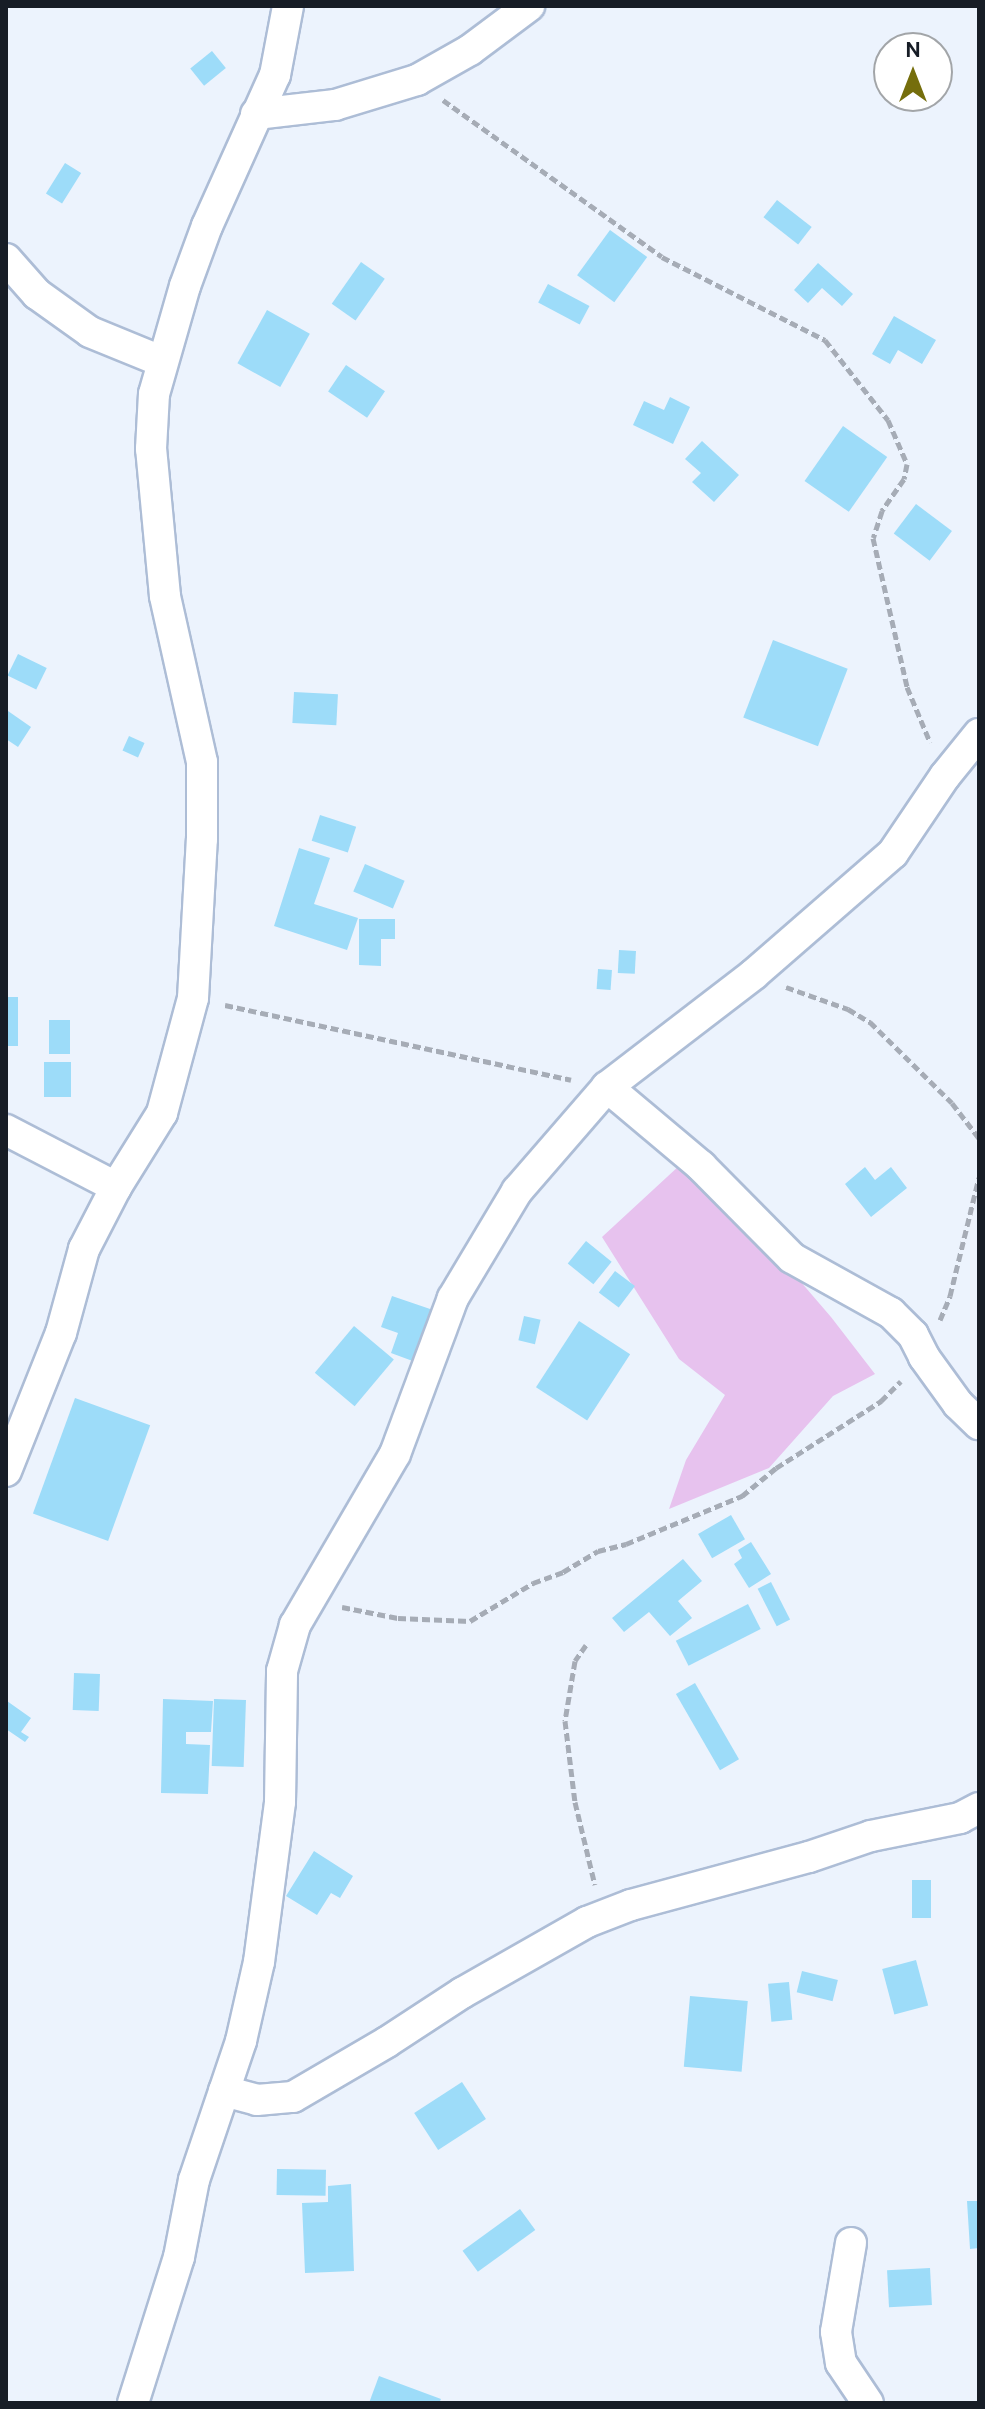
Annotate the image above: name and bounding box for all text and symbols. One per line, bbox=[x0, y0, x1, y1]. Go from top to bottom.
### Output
north arrow bbox=[873, 32, 953, 112]
text: N bbox=[905, 36, 921, 63]

